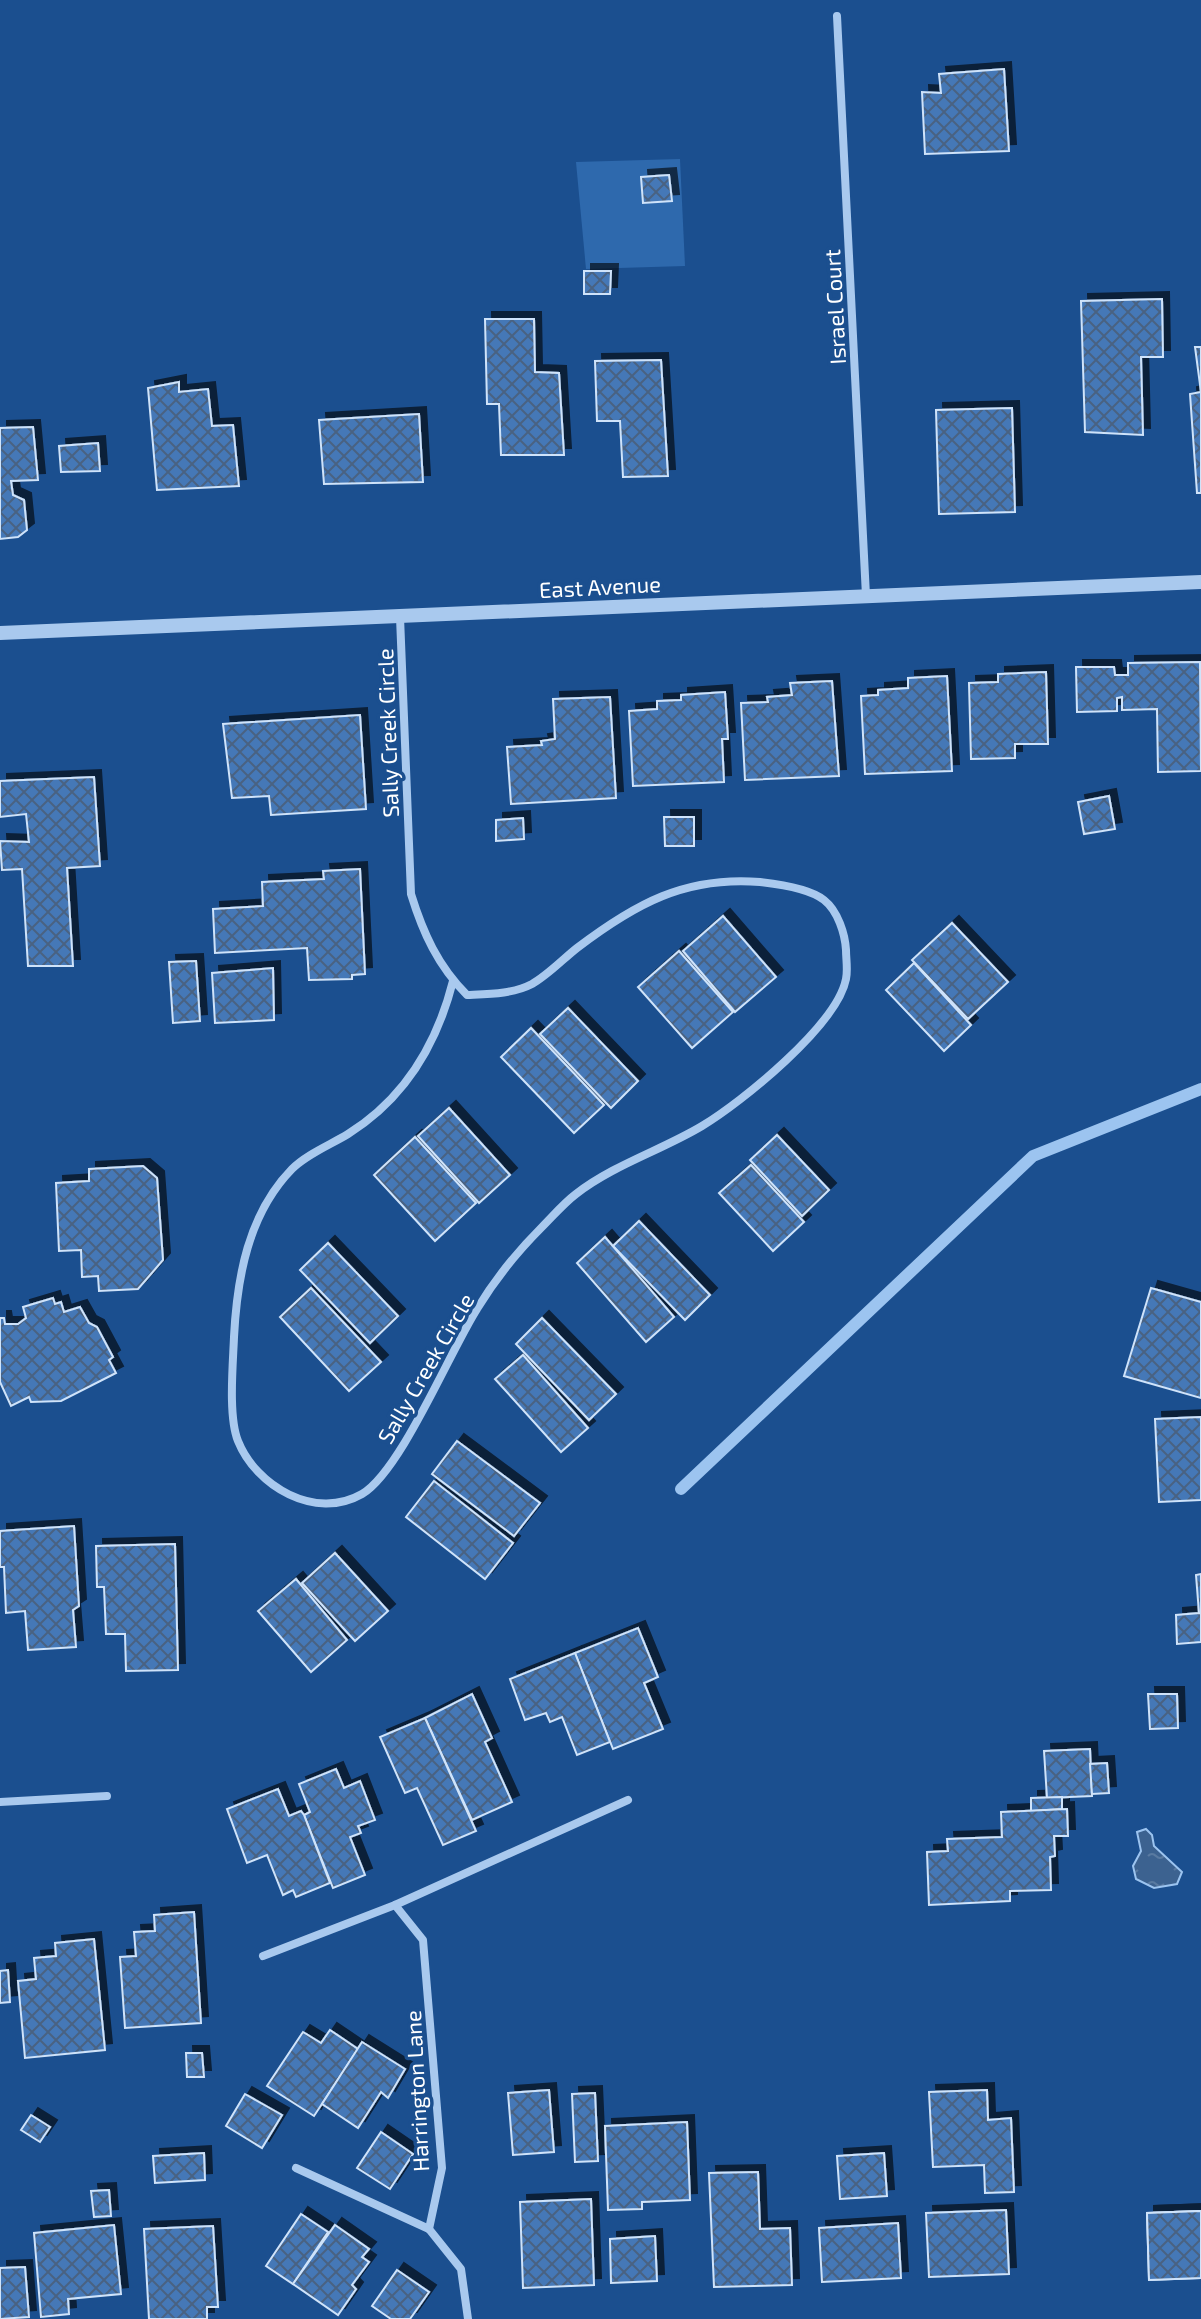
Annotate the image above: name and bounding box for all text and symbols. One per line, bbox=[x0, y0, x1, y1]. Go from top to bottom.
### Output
street label: Israel Court bbox=[818, 249, 850, 365]
street label: East Avenue bbox=[538, 570, 662, 602]
street label: Sally Creek Circle bbox=[371, 648, 403, 818]
street label: Sally Creek Circle bbox=[371, 1288, 479, 1448]
street label: Harrington Lane bbox=[399, 2010, 433, 2172]

